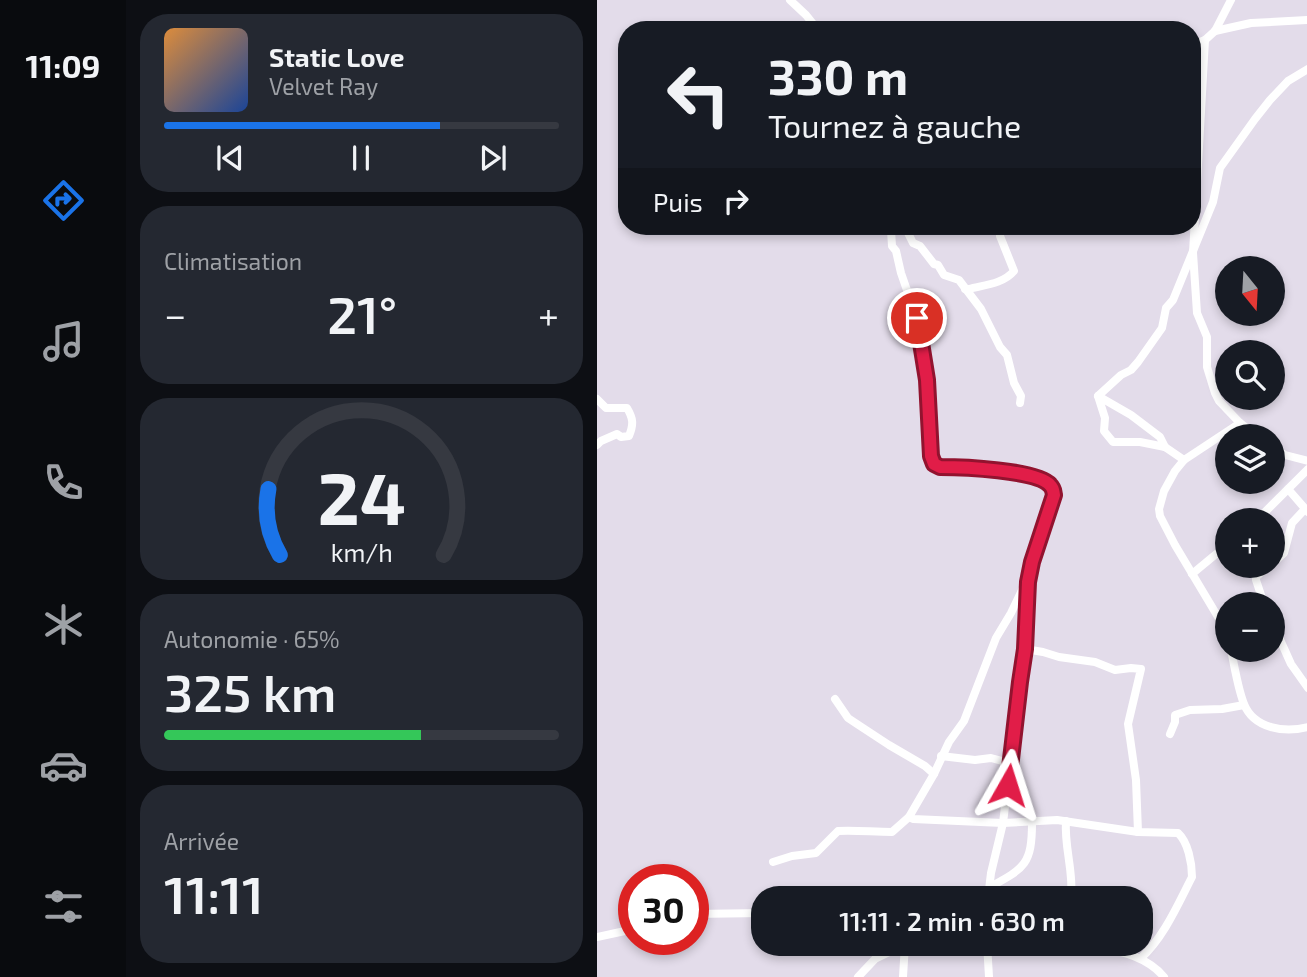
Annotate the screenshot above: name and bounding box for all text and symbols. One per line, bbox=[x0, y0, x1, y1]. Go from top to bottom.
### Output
text: Static Love bbox=[269, 41, 405, 72]
text: 11:09 bbox=[26, 46, 100, 84]
text: 330 m bbox=[768, 46, 908, 105]
icon: left bbox=[653, 49, 744, 140]
text: Velvet Ray bbox=[269, 72, 378, 100]
text: Tournez à gauche bbox=[768, 106, 1021, 144]
icon: previous bbox=[211, 139, 249, 177]
icon: pause bbox=[342, 139, 380, 177]
icon: next bbox=[474, 139, 512, 177]
icon: directions bbox=[39, 176, 88, 225]
icon: right bbox=[717, 182, 755, 220]
text: Puis bbox=[653, 186, 703, 217]
text: Climatisation bbox=[164, 247, 302, 275]
north arrow bbox=[1215, 256, 1285, 326]
map controls bbox=[1215, 256, 1285, 662]
text: 21° bbox=[327, 282, 397, 344]
pin bbox=[887, 288, 947, 348]
text: − bbox=[164, 291, 186, 337]
text: + bbox=[538, 291, 559, 337]
icon: arrive bbox=[898, 299, 936, 337]
icon: music bbox=[39, 317, 88, 366]
button: search bbox=[1215, 340, 1285, 410]
button: layers bbox=[1215, 424, 1285, 494]
text: 24 bbox=[317, 452, 406, 540]
icon: phone bbox=[39, 458, 88, 507]
button: + bbox=[1215, 508, 1285, 578]
text: km/h bbox=[330, 536, 393, 566]
button: − bbox=[1215, 592, 1285, 662]
icon: climate bbox=[39, 600, 88, 649]
text: Autonomie · 65% bbox=[164, 625, 340, 653]
text: 325 km bbox=[164, 660, 336, 722]
icon: car bbox=[39, 741, 88, 790]
position arrow bbox=[971, 748, 1045, 822]
text: Arrivée bbox=[164, 827, 239, 855]
text: 11:11 bbox=[164, 862, 264, 924]
speed limit sign: 30 bbox=[618, 864, 709, 955]
icon: filters bbox=[39, 882, 88, 931]
text: 11:11 · 2 min · 630 m bbox=[839, 905, 1065, 936]

